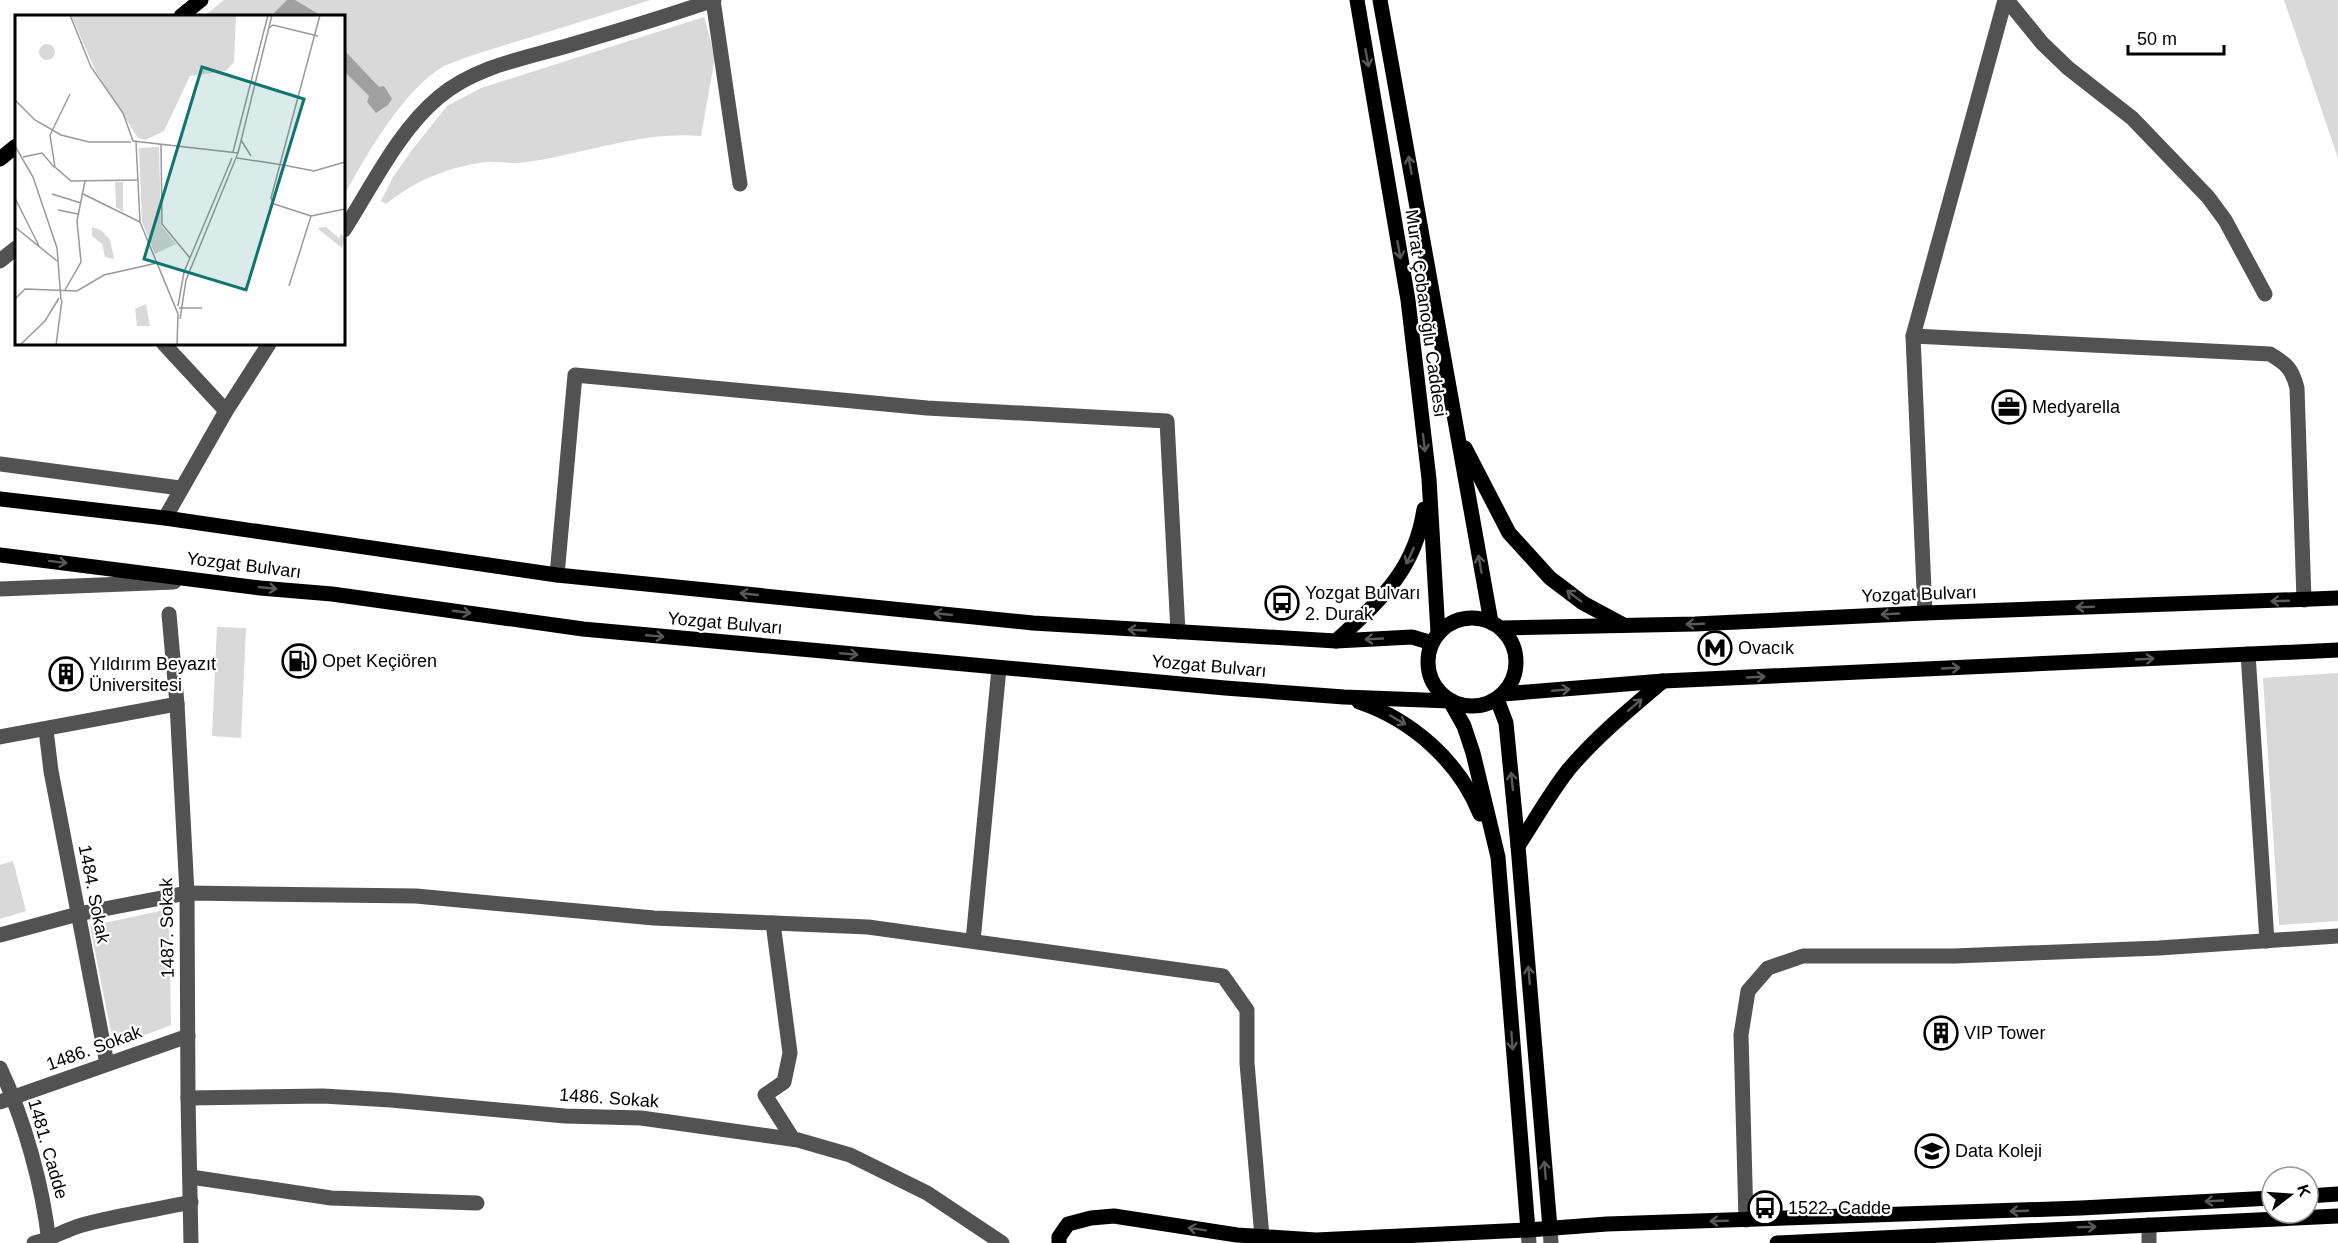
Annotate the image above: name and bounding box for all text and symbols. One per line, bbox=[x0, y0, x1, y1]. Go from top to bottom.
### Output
inset map bbox=[15, 15, 345, 345]
scale bar bbox=[2128, 18, 2224, 56]
text: 50 m bbox=[2137, 29, 2177, 49]
one-way arrow bbox=[1361, 47, 1372, 67]
one-way arrow bbox=[1404, 156, 1415, 176]
street label: Murat Çobanoğlu Caddesi bbox=[1402, 208, 1450, 418]
one-way arrow bbox=[1394, 240, 1405, 259]
office icon: Medyarella bbox=[1991, 389, 2027, 425]
place label: Medyarella bbox=[2032, 397, 2121, 417]
one-way arrow bbox=[1419, 433, 1430, 453]
one-way arrow bbox=[1404, 547, 1416, 565]
street label: Yozgat Bulvarı bbox=[186, 548, 302, 582]
one-way arrow bbox=[1475, 555, 1486, 575]
one-way arrow bbox=[48, 557, 68, 568]
street label: Yozgat Bulvarı bbox=[1861, 582, 1977, 606]
one-way arrow bbox=[258, 583, 278, 594]
place label: Yozgat Bulvarı 2. Durak bbox=[1305, 583, 1420, 624]
bus stop icon: Yozgat Bulvarı 2. Durak bbox=[1264, 585, 1300, 621]
one-way arrow bbox=[740, 588, 760, 599]
one-way arrow bbox=[1567, 590, 1583, 603]
one-way arrow bbox=[2270, 595, 2290, 607]
one-way arrow bbox=[2075, 602, 2095, 613]
one-way arrow bbox=[451, 607, 471, 618]
street label: Yozgat Bulvarı bbox=[667, 608, 783, 638]
one-way arrow bbox=[934, 608, 954, 619]
one-way arrow bbox=[1880, 609, 1900, 620]
one-way arrow bbox=[1686, 618, 1706, 629]
one-way arrow bbox=[1128, 624, 1148, 635]
metro station icon: Ovacık bbox=[1697, 630, 1733, 666]
one-way arrow bbox=[645, 631, 665, 642]
one-way arrow bbox=[1365, 634, 1385, 645]
place label: Ovacık bbox=[1738, 638, 1795, 658]
fuel station icon: Opet Keçiören bbox=[281, 643, 317, 679]
one-way arrow bbox=[839, 649, 859, 660]
place label: Opet Keçiören bbox=[322, 651, 437, 671]
street label: Yozgat Bulvarı bbox=[1151, 651, 1267, 681]
one-way arrow bbox=[2135, 653, 2155, 664]
place label: Yıldırım Beyazıt Üniversitesi bbox=[89, 654, 216, 695]
building icon: Yıldırım Beyazıt Üniversitesi bbox=[48, 656, 84, 692]
one-way arrow bbox=[1940, 662, 1960, 673]
one-way arrow bbox=[1745, 672, 1765, 683]
one-way arrow bbox=[1551, 684, 1571, 695]
one-way arrow bbox=[1627, 698, 1643, 711]
one-way arrow bbox=[1389, 714, 1406, 726]
one-way arrow bbox=[1506, 772, 1517, 792]
street label: 1484. Sokak bbox=[75, 843, 114, 946]
street label: 1487. Sokak bbox=[156, 877, 178, 978]
one-way arrow bbox=[1523, 966, 1534, 986]
building icon: VIP Tower bbox=[1923, 1015, 1959, 1051]
street label: 1486. Sokak bbox=[44, 1021, 145, 1075]
place label: VIP Tower bbox=[1964, 1023, 2045, 1043]
one-way arrow bbox=[1507, 1030, 1518, 1050]
street label: 1486. Sokak bbox=[558, 1085, 661, 1112]
street label: 1481. Cadde bbox=[24, 1097, 72, 1201]
school or university icon: Data Koleji bbox=[1914, 1133, 1950, 1169]
place label: Data Koleji bbox=[1955, 1141, 2042, 1161]
one-way arrow bbox=[1539, 1160, 1550, 1180]
north arrow bbox=[2260, 1165, 2320, 1225]
text: K bbox=[2294, 1183, 2314, 1199]
bus stop icon: 1522. Cadde bbox=[1747, 1190, 1783, 1226]
one-way arrow bbox=[2204, 1196, 2224, 1207]
place label: 1522. Cadde bbox=[1788, 1198, 1891, 1218]
one-way arrow bbox=[2009, 1205, 2029, 1216]
one-way arrow bbox=[1710, 1215, 1730, 1227]
one-way arrow bbox=[2077, 1222, 2097, 1233]
one-way arrow bbox=[1188, 1223, 1208, 1234]

